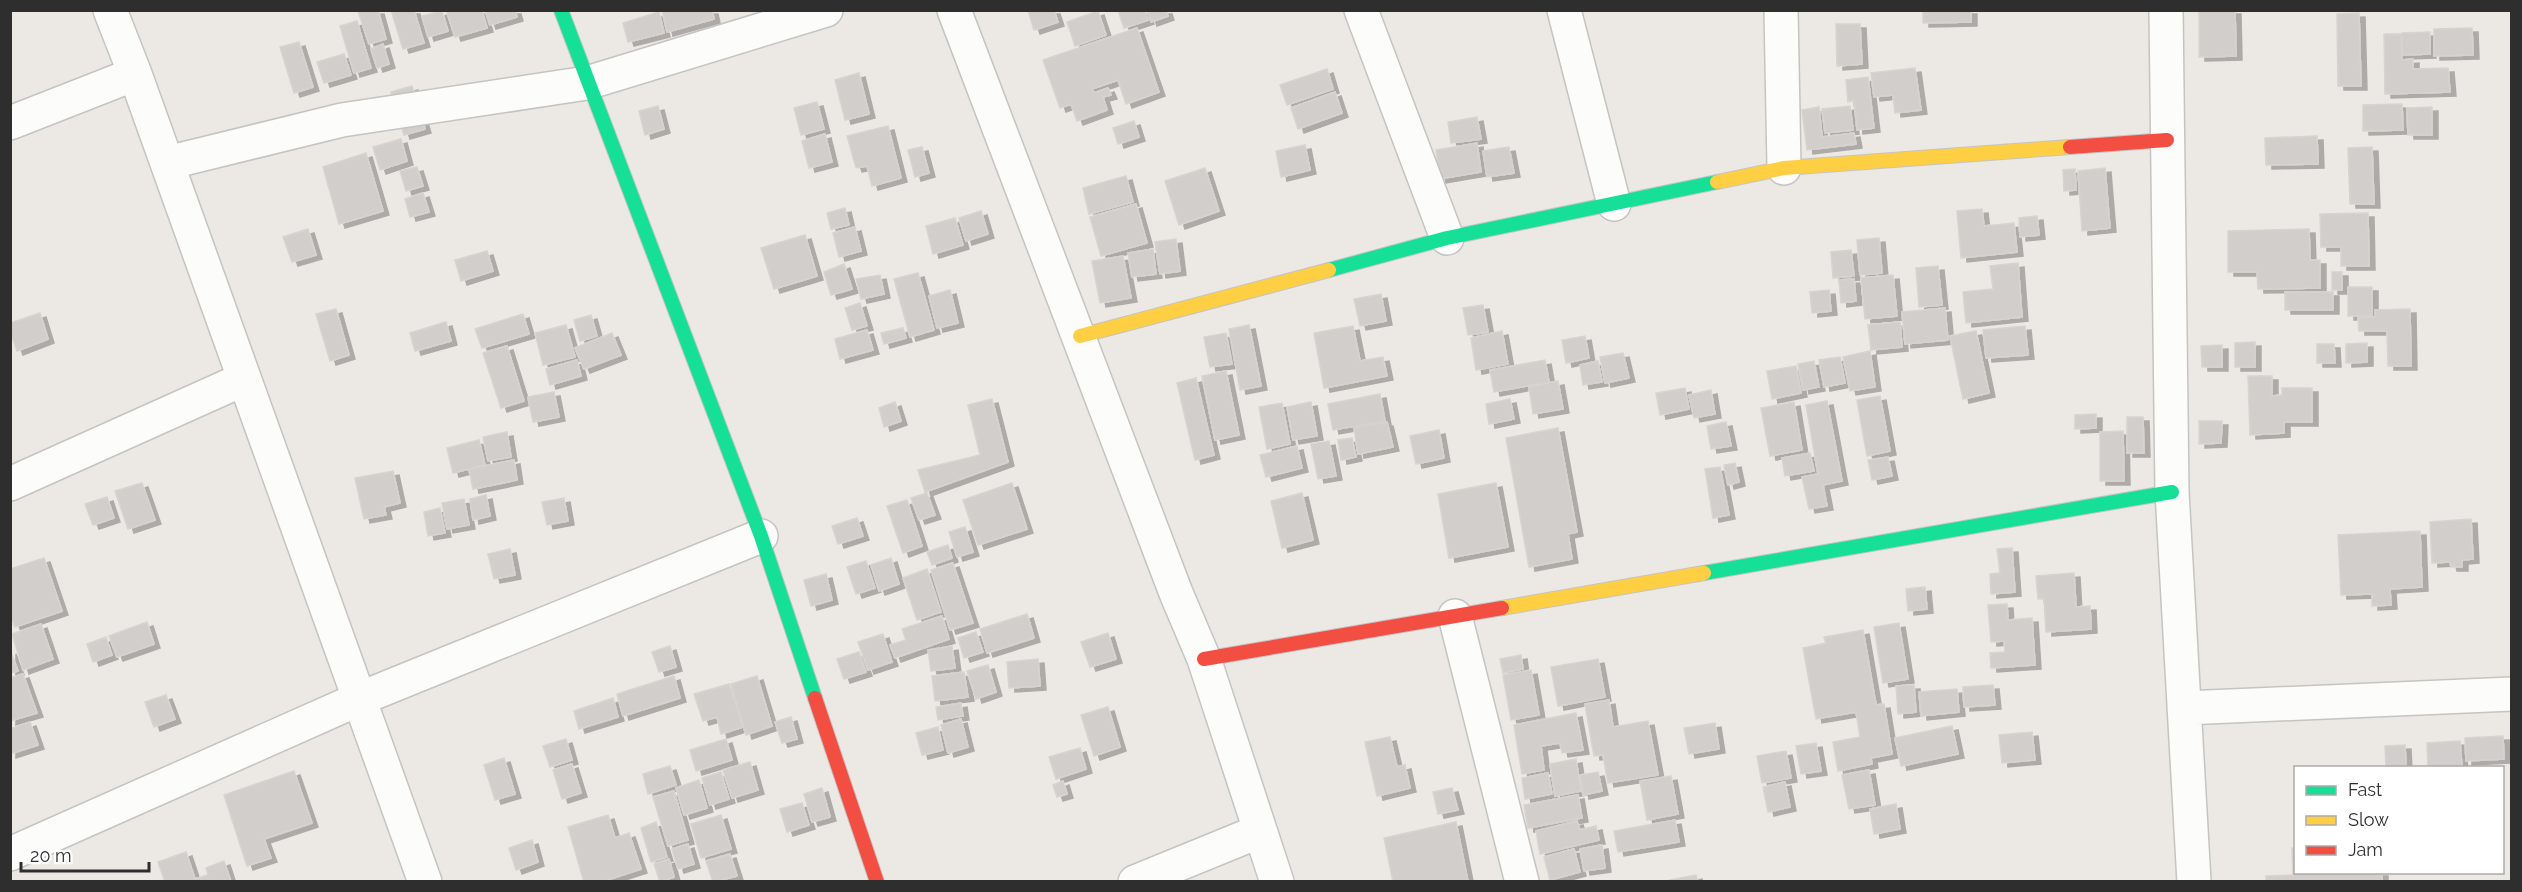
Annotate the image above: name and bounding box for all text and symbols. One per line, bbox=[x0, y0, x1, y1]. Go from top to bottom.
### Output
legend bbox=[2294, 766, 2504, 874]
text: Fast bbox=[2348, 779, 2382, 800]
text: Slow bbox=[2348, 809, 2389, 830]
scale bar bbox=[21, 835, 148, 873]
text: Jam bbox=[2348, 839, 2383, 860]
text: 20 m bbox=[30, 845, 72, 866]

